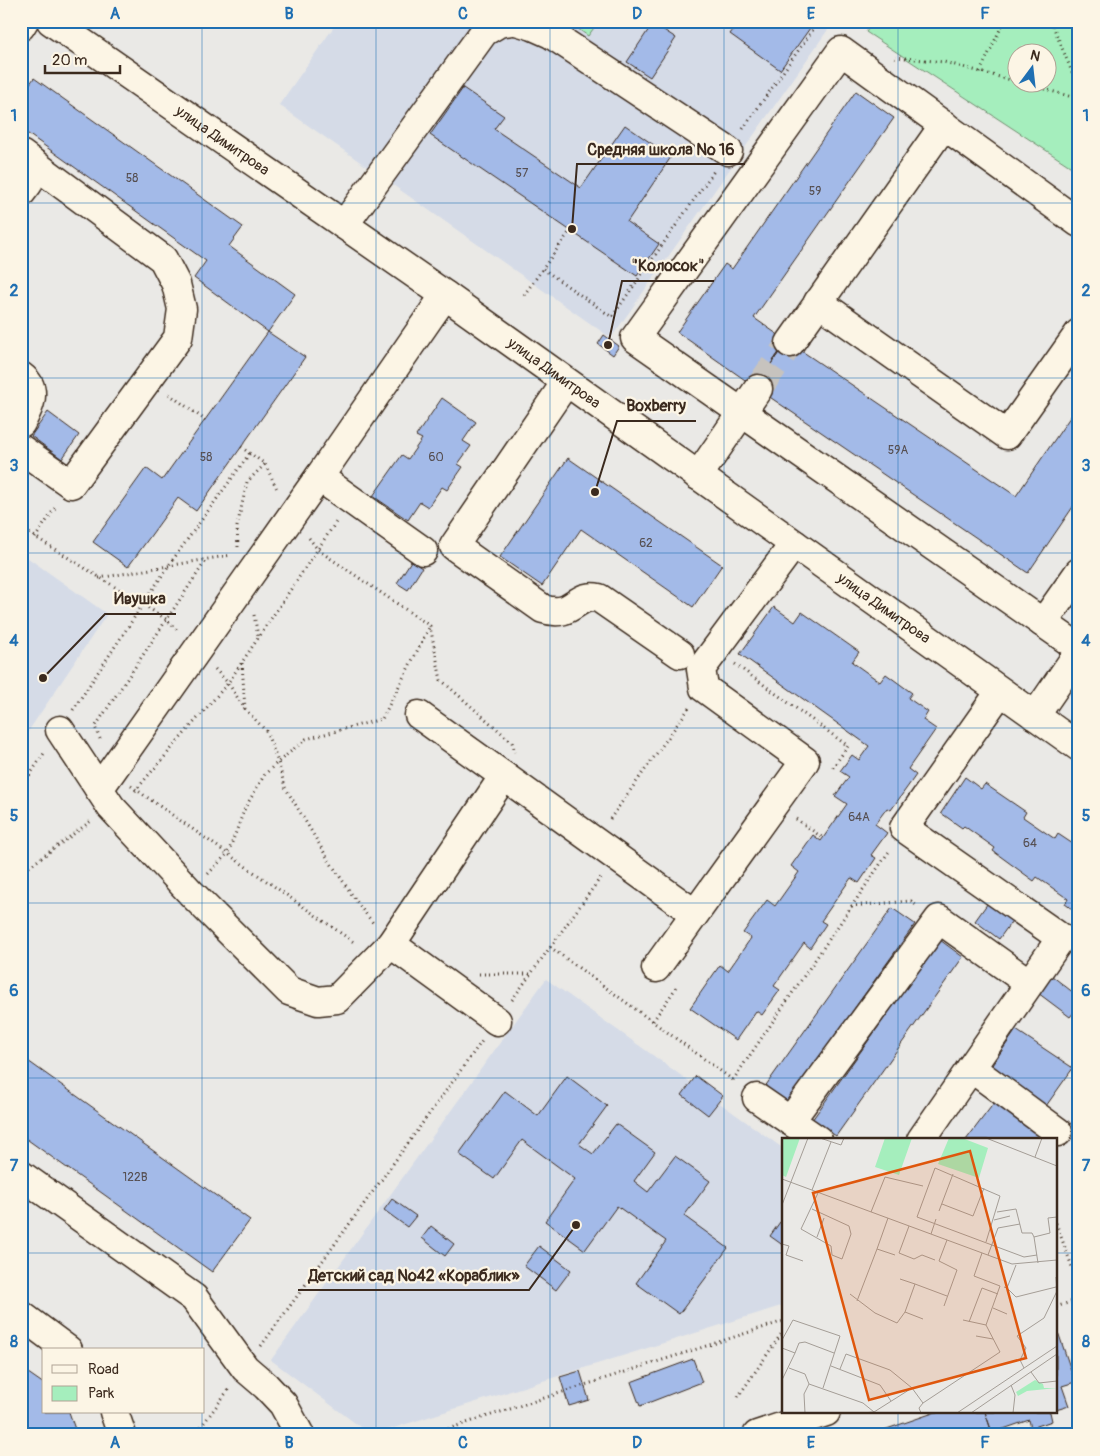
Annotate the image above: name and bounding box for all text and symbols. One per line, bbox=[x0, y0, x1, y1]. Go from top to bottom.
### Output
text: A bbox=[110, 4, 121, 24]
text: B bbox=[284, 4, 294, 24]
text: C bbox=[458, 4, 468, 24]
text: D bbox=[632, 4, 642, 24]
text: E bbox=[807, 4, 816, 24]
text: F bbox=[980, 4, 990, 24]
scale bar bbox=[45, 42, 120, 74]
north arrow bbox=[1008, 42, 1058, 92]
text: N bbox=[1028, 46, 1042, 65]
text: 20 m bbox=[52, 51, 87, 70]
street label: улица Димитрова bbox=[171, 101, 273, 180]
text: 1 bbox=[11, 106, 17, 126]
text: 1 bbox=[1083, 106, 1089, 126]
callout: Средняя школа № 16 bbox=[577, 133, 745, 164]
text: Средняя школа № 16 bbox=[587, 140, 735, 160]
house number: 57 bbox=[516, 166, 529, 181]
house number: 58 bbox=[126, 171, 138, 186]
house number: 59 bbox=[809, 184, 821, 199]
callout: "Колосок" bbox=[622, 250, 714, 281]
text: "Колосок" bbox=[632, 256, 704, 276]
text: 2 bbox=[10, 281, 19, 301]
text: 2 bbox=[1082, 281, 1091, 301]
street label: улица Димитрова bbox=[503, 333, 604, 413]
callout: Boxberry bbox=[617, 390, 696, 421]
text: Boxberry bbox=[626, 396, 686, 416]
house number: 59А bbox=[888, 443, 908, 458]
house number: 58 bbox=[200, 450, 212, 465]
house number: 60 bbox=[428, 450, 444, 465]
text: 3 bbox=[10, 456, 19, 476]
text: 3 bbox=[1082, 456, 1091, 476]
house number: 62 bbox=[639, 536, 653, 551]
street label: улица Димитрова bbox=[833, 568, 934, 648]
callout: Ивушка bbox=[105, 583, 176, 614]
text: Ивушка bbox=[114, 589, 166, 609]
text: 4 bbox=[9, 631, 19, 651]
text: 4 bbox=[1081, 631, 1091, 651]
text: 5 bbox=[10, 806, 19, 826]
text: 5 bbox=[1082, 806, 1091, 826]
house number: 64А bbox=[848, 810, 870, 825]
house number: 64 bbox=[1023, 836, 1037, 851]
text: 6 bbox=[9, 981, 19, 1001]
text: 6 bbox=[1081, 981, 1091, 1001]
inset map bbox=[782, 1138, 1058, 1414]
text: 7 bbox=[10, 1156, 19, 1176]
text: 7 bbox=[1082, 1156, 1091, 1176]
house number: 122В bbox=[123, 1170, 148, 1185]
callout: Детский сад №42 «Кораблик» bbox=[298, 1259, 529, 1290]
text: Детский сад №42 «Кораблик» bbox=[307, 1266, 521, 1286]
text: 8 bbox=[10, 1332, 18, 1352]
text: 8 bbox=[1082, 1332, 1090, 1352]
legend bbox=[42, 1348, 205, 1414]
text: Road bbox=[88, 1360, 119, 1379]
text: Park bbox=[88, 1384, 115, 1403]
text: A bbox=[110, 1433, 121, 1453]
text: B bbox=[284, 1433, 294, 1453]
text: C bbox=[458, 1433, 468, 1453]
text: D bbox=[632, 1433, 642, 1453]
text: E bbox=[807, 1433, 816, 1453]
text: F bbox=[980, 1433, 990, 1453]

